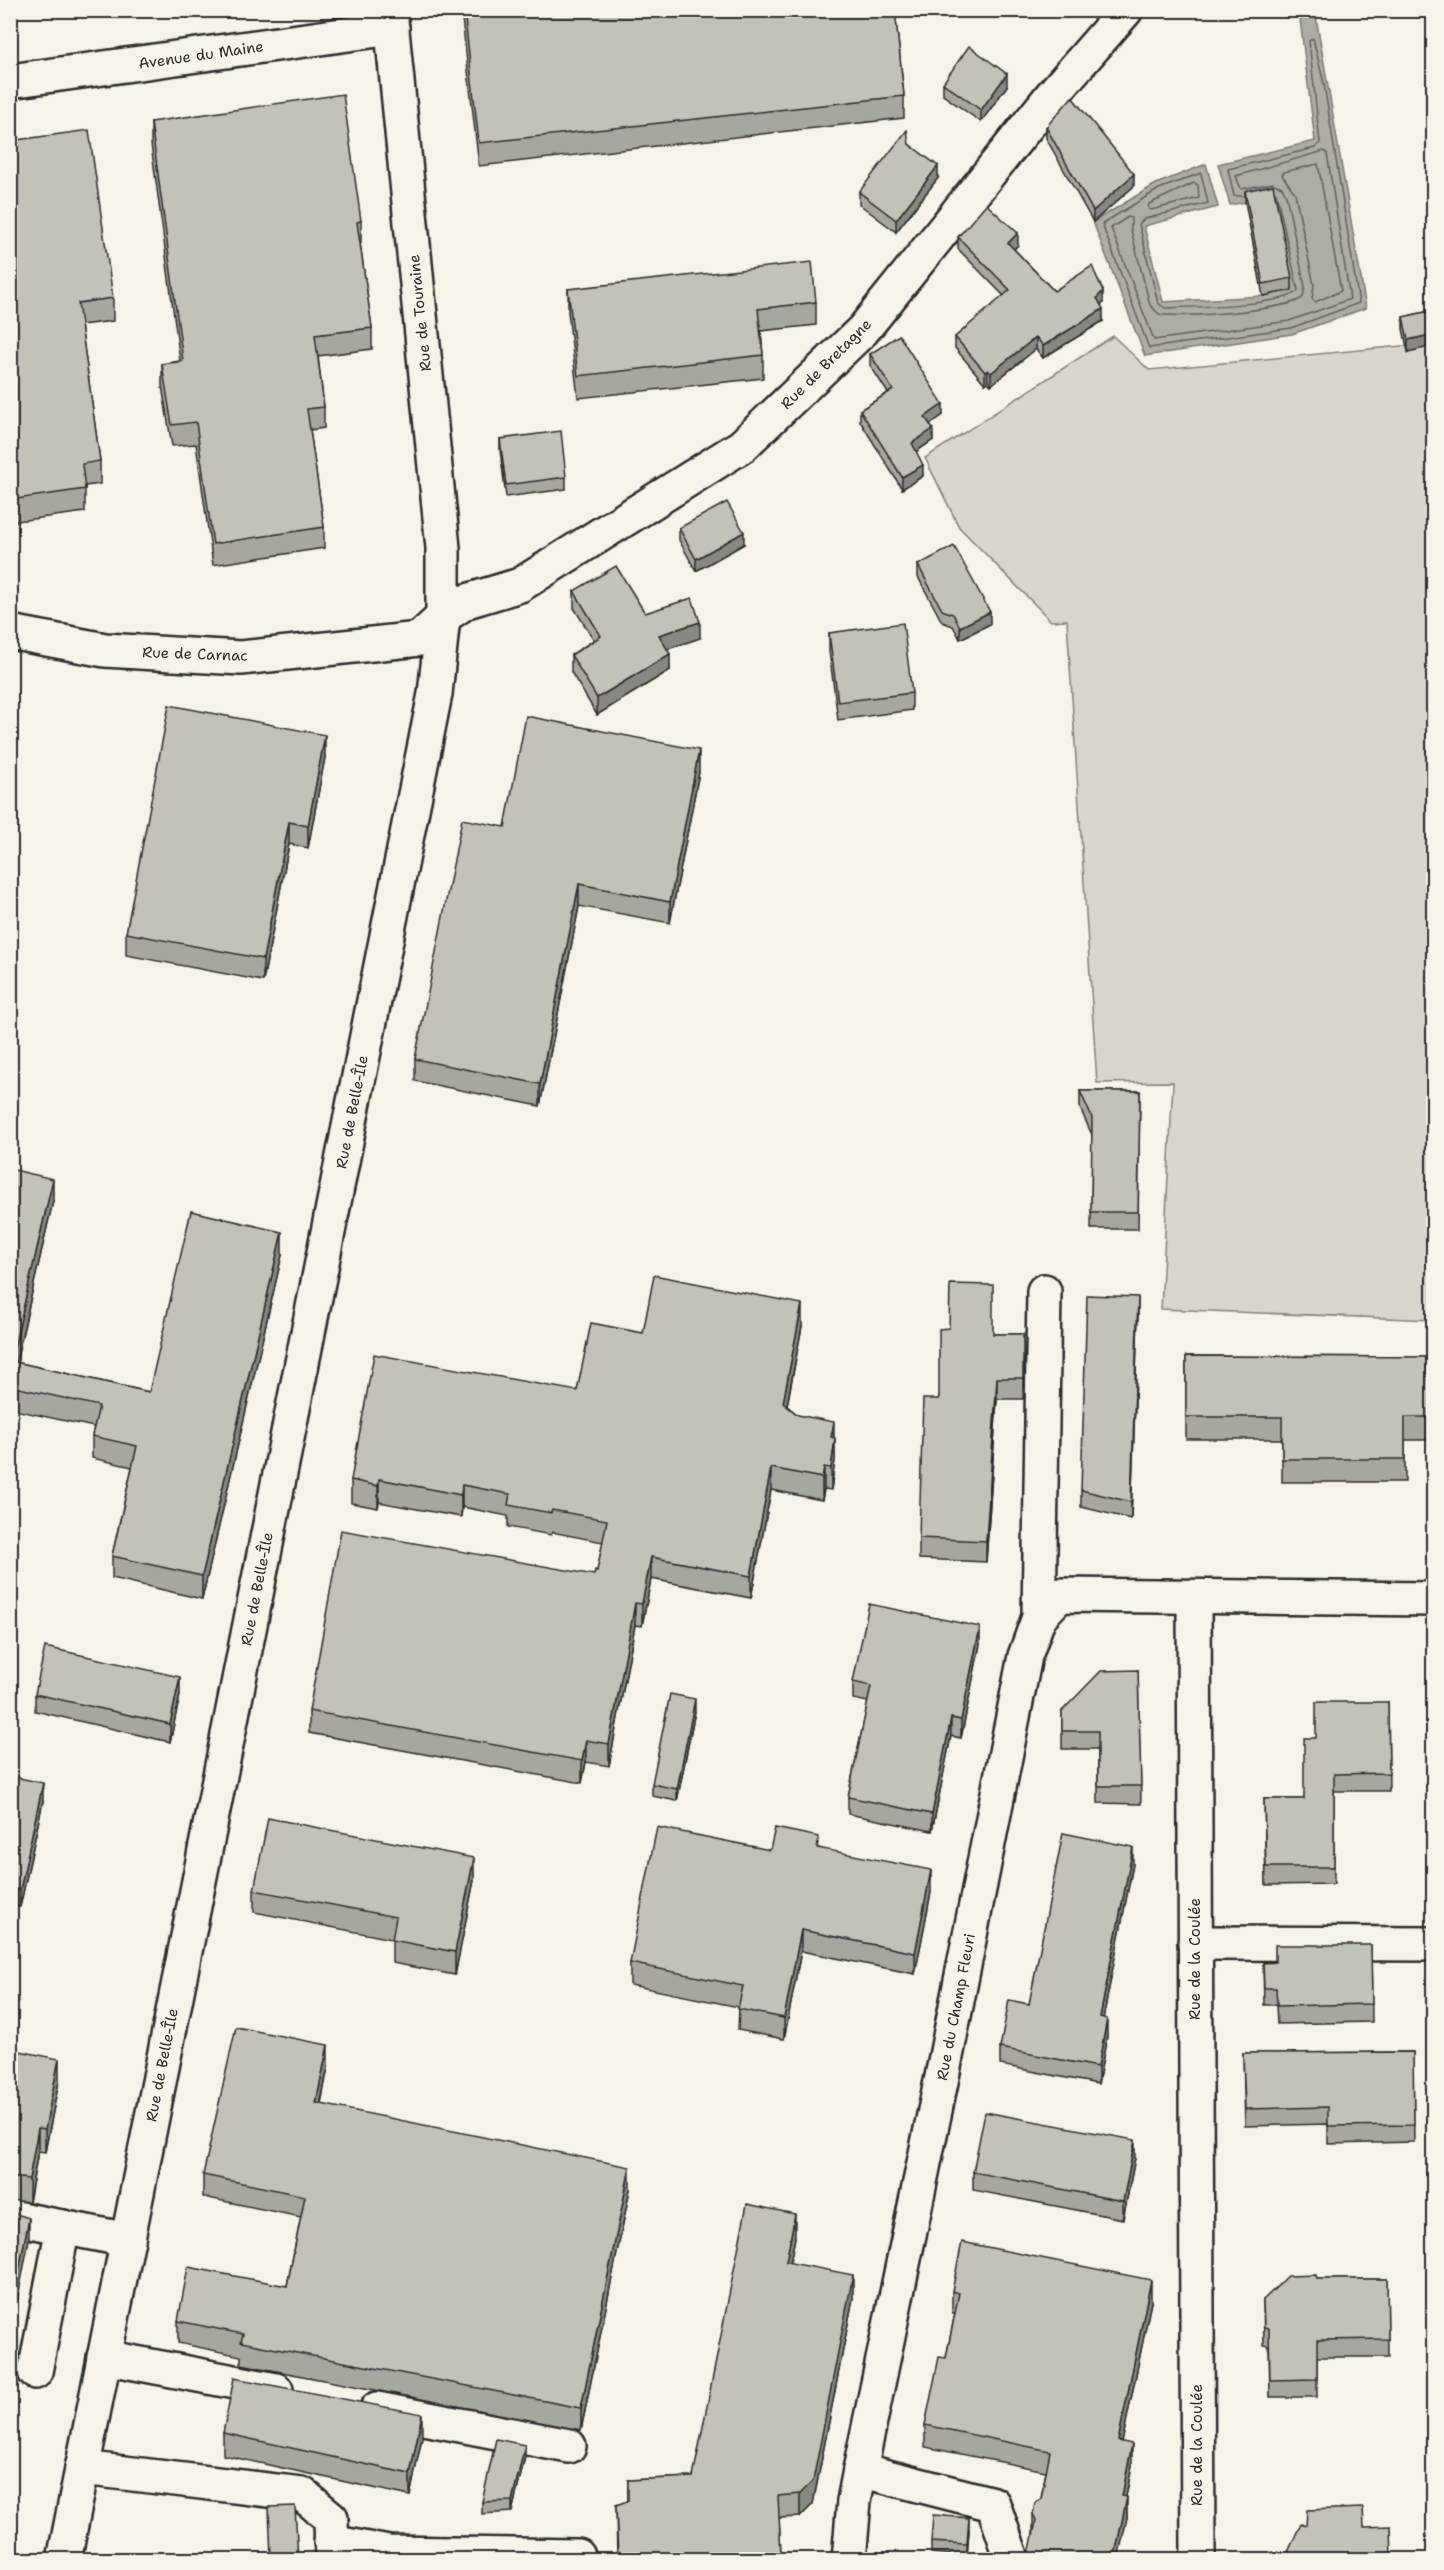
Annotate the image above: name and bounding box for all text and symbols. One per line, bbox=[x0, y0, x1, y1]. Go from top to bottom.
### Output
street label: Avenue du Maine bbox=[137, 36, 265, 74]
street label: Rue de Touraine bbox=[404, 254, 436, 372]
street label: Rue de Bretagne bbox=[776, 314, 876, 414]
street label: Rue de Carnac bbox=[142, 642, 248, 666]
street label: Rue de Belle-Île bbox=[330, 1053, 373, 1171]
street label: Rue de Belle-Île bbox=[235, 1530, 278, 1648]
street label: Rue de la Coulée bbox=[1185, 1898, 1205, 2020]
street label: Rue du Champ Fleuri bbox=[932, 1932, 980, 2082]
street label: Rue de Belle-Île bbox=[140, 2006, 183, 2124]
street label: Rue de la Coulée bbox=[1187, 2384, 1207, 2506]

